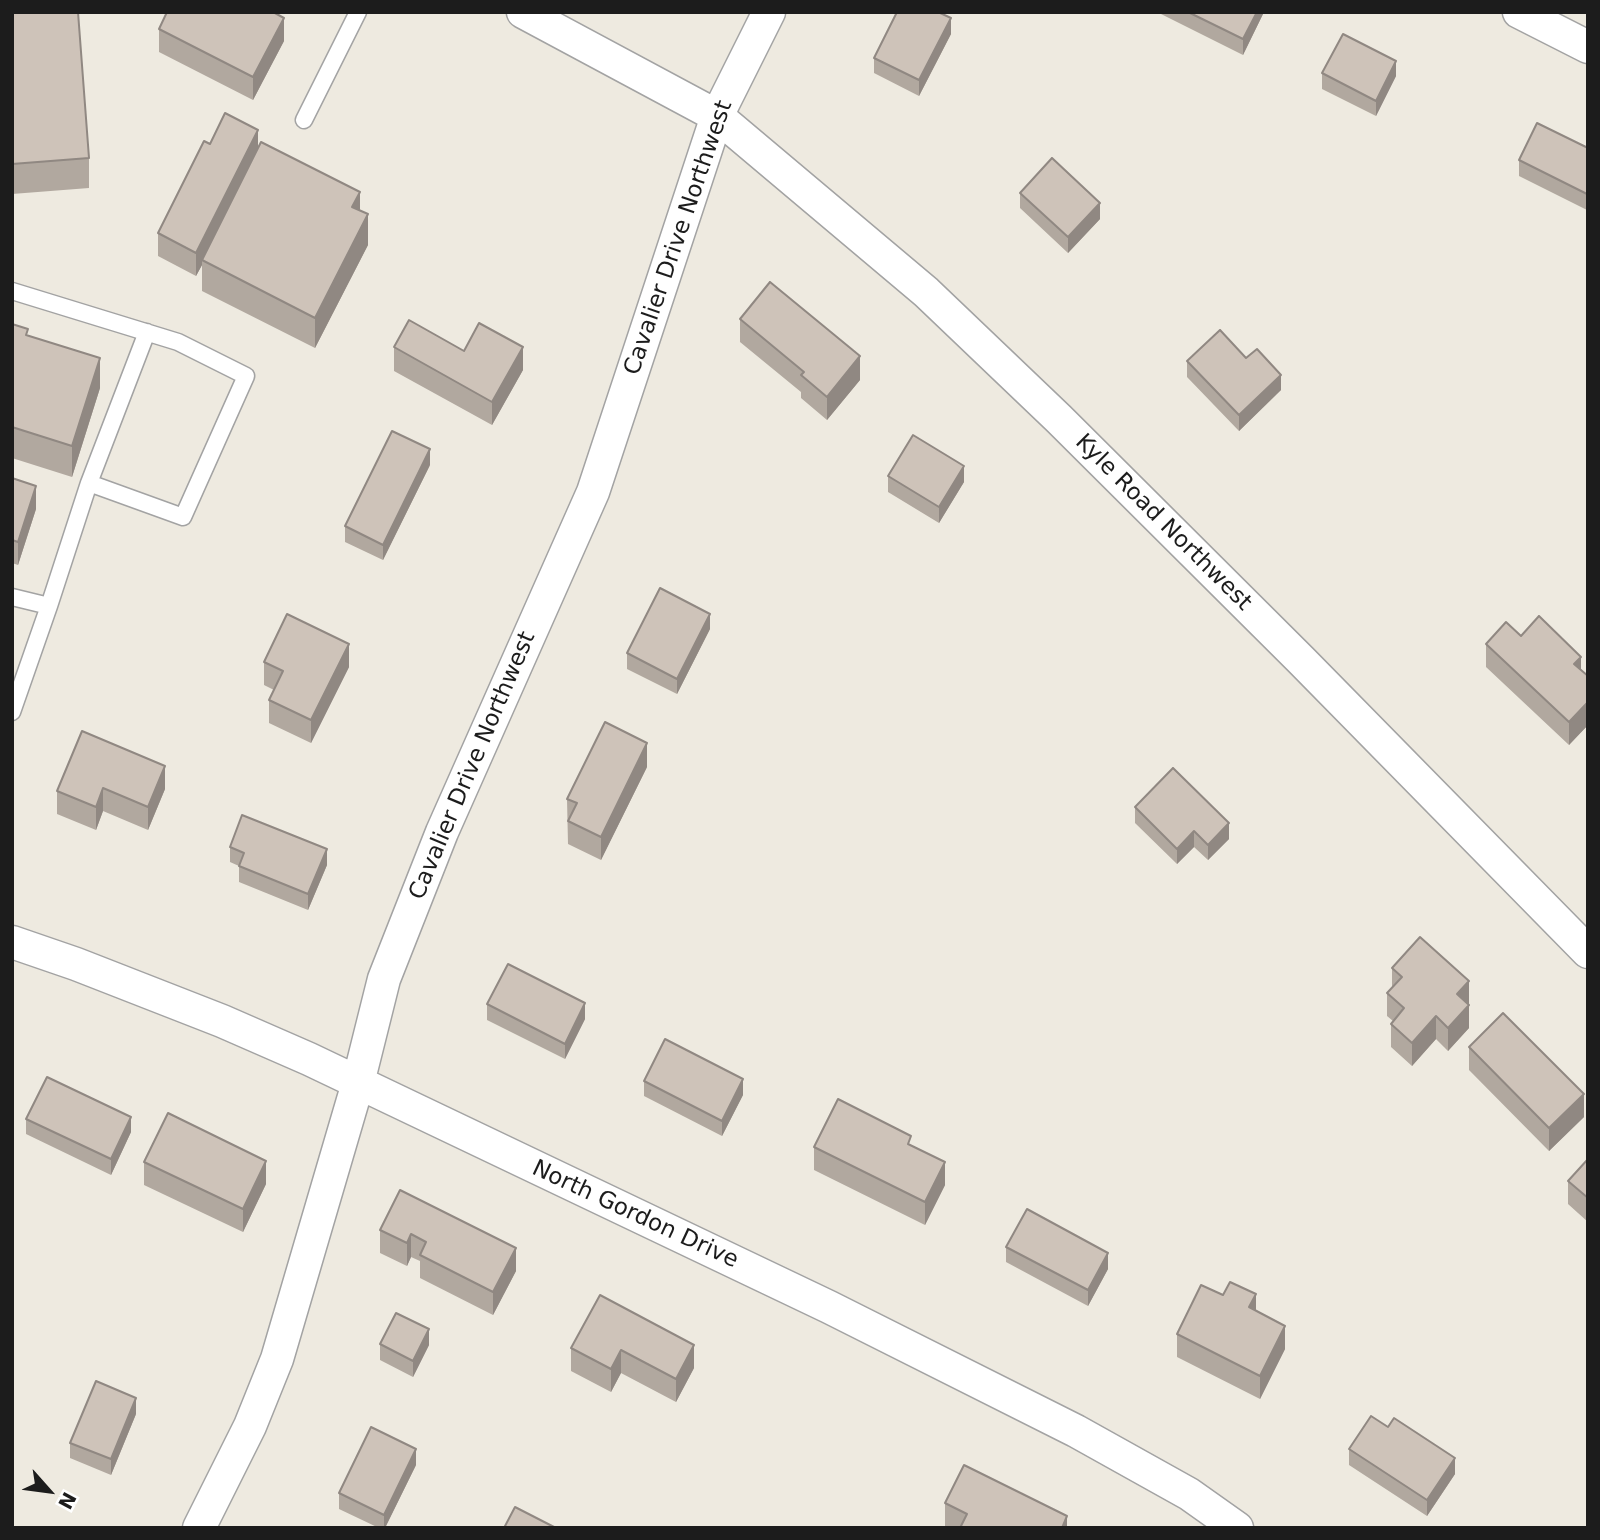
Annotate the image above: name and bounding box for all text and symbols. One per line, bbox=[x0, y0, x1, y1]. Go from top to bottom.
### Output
street label: Cavalier Drive Northwest bbox=[619, 97, 739, 379]
street label: Kyle Road Northwest bbox=[1069, 429, 1257, 617]
street label: Cavalier Drive Northwest bbox=[404, 628, 542, 904]
street label: North Gordon Drive bbox=[527, 1155, 743, 1275]
north arrow bbox=[14, 1456, 84, 1526]
text: N bbox=[54, 1489, 81, 1513]

